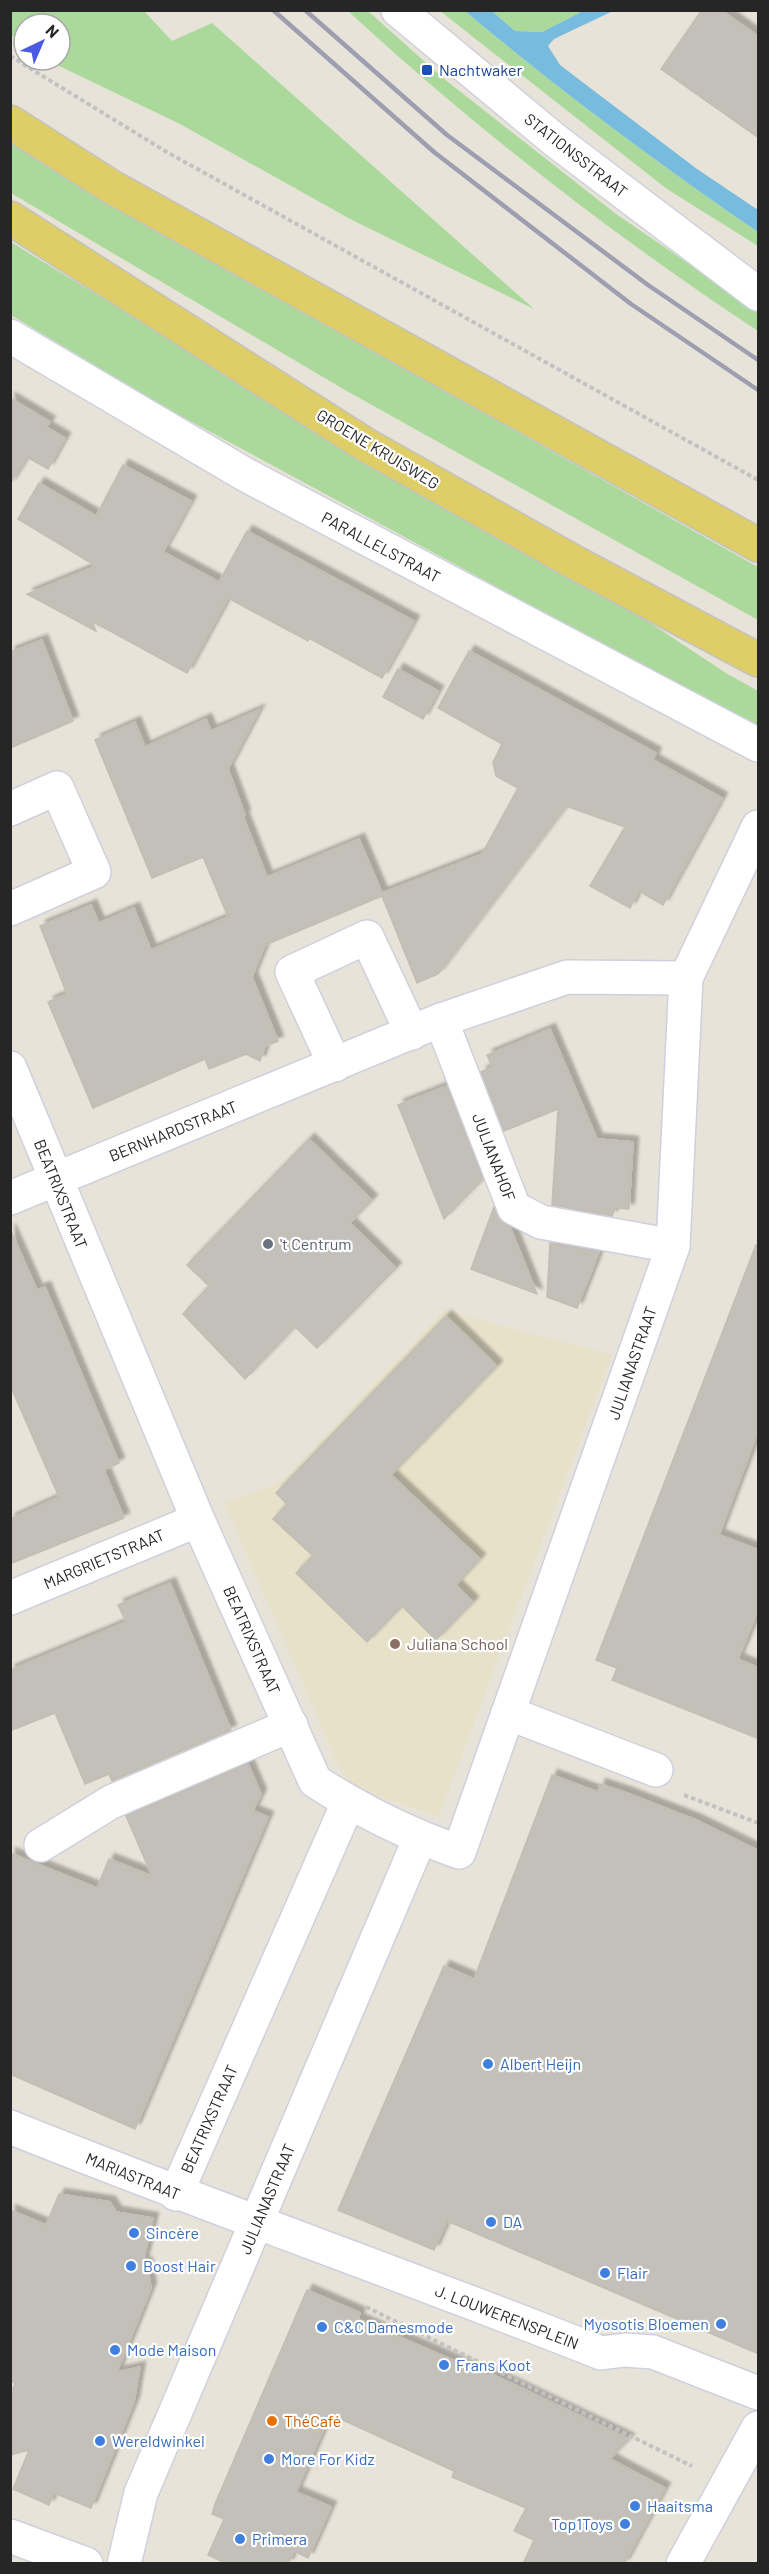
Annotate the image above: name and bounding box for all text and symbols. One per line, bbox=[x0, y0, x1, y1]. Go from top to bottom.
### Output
north arrow bbox=[12, 12, 72, 72]
text: N bbox=[42, 20, 63, 41]
place label: Nachtwaker bbox=[439, 60, 523, 79]
marker: Nachtwaker bbox=[420, 63, 434, 77]
street label: STATIONSSTRAAT bbox=[521, 109, 631, 201]
street label: GROENE KRUISWEG bbox=[314, 405, 443, 493]
street label: PARALLELSTRAAT bbox=[319, 507, 444, 586]
street label: BERNHARDSTRAAT bbox=[106, 1096, 240, 1165]
street label: JULIANAHOF bbox=[469, 1110, 520, 1203]
street label: BEATRIXSTRAAT bbox=[31, 1136, 92, 1251]
place label: 't Centrum bbox=[280, 1234, 351, 1253]
marker: 't Centrum bbox=[261, 1237, 275, 1251]
street label: JULIANASTRAAT bbox=[603, 1304, 660, 1422]
street label: MARGRIETSTRAAT bbox=[41, 1525, 167, 1593]
street label: BEATRIXSTRAAT bbox=[220, 1583, 285, 1697]
place label: Juliana School bbox=[407, 1634, 508, 1653]
marker: Juliana School bbox=[388, 1637, 402, 1651]
place label: Albert Heijn bbox=[500, 2054, 581, 2073]
marker: Albert Heijn bbox=[481, 2057, 495, 2071]
street label: BEATRIXSTRAAT bbox=[176, 2062, 241, 2176]
street label: JULIANASTRAAT bbox=[235, 2141, 298, 2257]
street label: MARIASTRAAT bbox=[83, 2148, 183, 2203]
place label: DA bbox=[503, 2212, 523, 2231]
marker: DA bbox=[484, 2215, 498, 2229]
place label: Sincère bbox=[146, 2223, 199, 2242]
marker: Sincère bbox=[127, 2226, 141, 2240]
place label: Boost Hair bbox=[143, 2256, 216, 2275]
marker: Boost Hair bbox=[124, 2259, 138, 2273]
place label: Flair bbox=[617, 2263, 648, 2282]
marker: Flair bbox=[598, 2266, 612, 2280]
street label: J. LOUWERENSPLEIN bbox=[433, 2280, 582, 2353]
place label: Myosotis Bloemen bbox=[583, 2314, 709, 2333]
place label: C&C Damesmode bbox=[334, 2317, 453, 2336]
marker: Myosotis Bloemen bbox=[714, 2317, 728, 2331]
marker: C&C Damesmode bbox=[315, 2320, 329, 2334]
place label: Mode Maison bbox=[127, 2340, 216, 2359]
marker: Mode Maison bbox=[108, 2343, 122, 2357]
place label: Frans Koot bbox=[456, 2355, 531, 2374]
marker: Frans Koot bbox=[437, 2358, 451, 2372]
place label: ThéCafé bbox=[284, 2411, 341, 2430]
marker: ThéCafé bbox=[265, 2414, 279, 2428]
place label: Wereldwinkel bbox=[112, 2431, 205, 2450]
marker: Wereldwinkel bbox=[93, 2434, 107, 2448]
place label: More For Kidz bbox=[281, 2449, 375, 2468]
marker: More For Kidz bbox=[262, 2452, 276, 2466]
place label: Haaitsma bbox=[647, 2496, 713, 2515]
marker: Haaitsma bbox=[628, 2499, 642, 2513]
place label: Top1Toys bbox=[551, 2514, 613, 2533]
marker: Top1Toys bbox=[618, 2517, 632, 2531]
place label: Primera bbox=[252, 2529, 307, 2548]
marker: Primera bbox=[233, 2532, 247, 2546]

